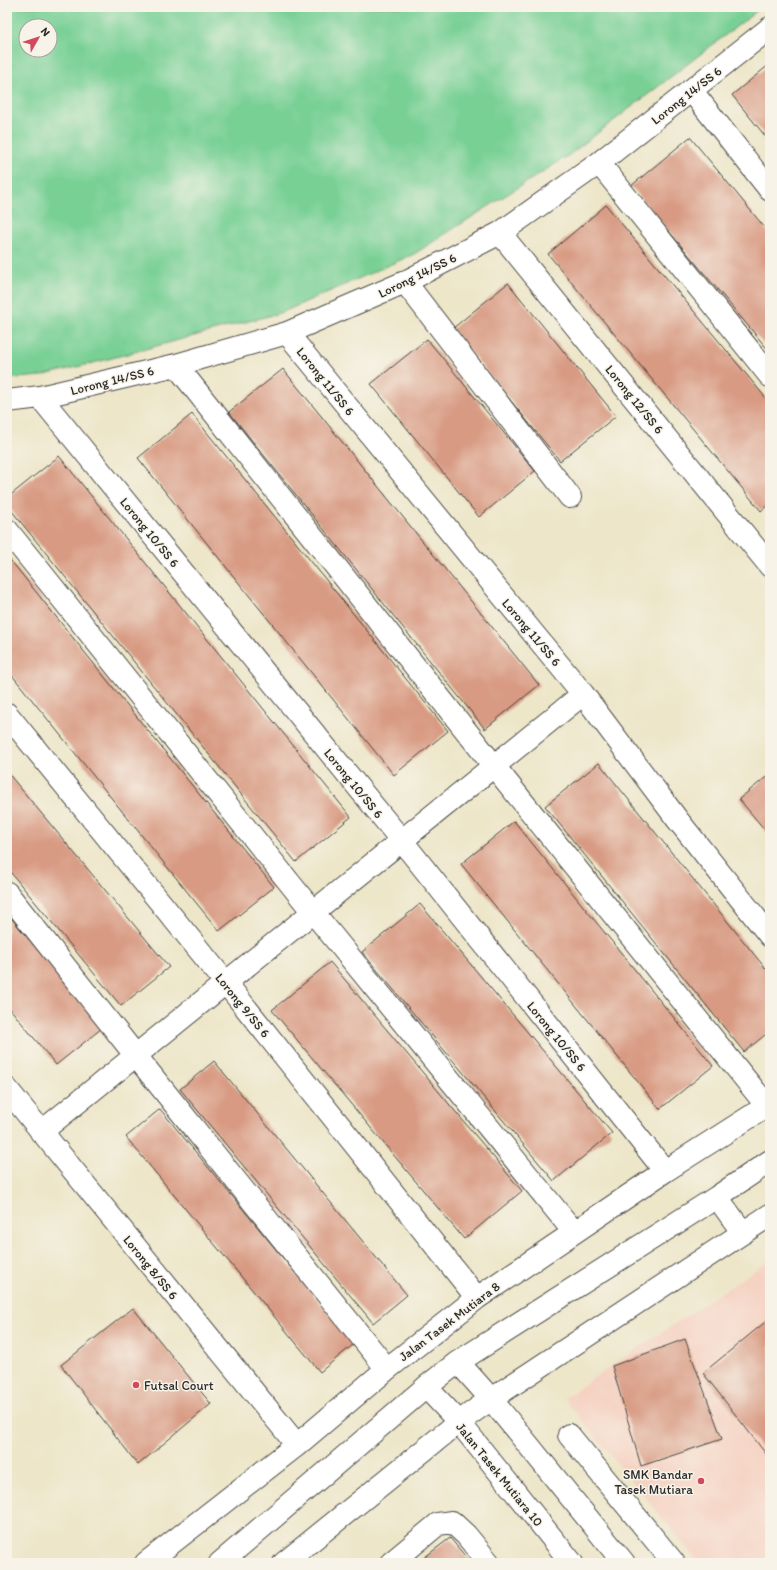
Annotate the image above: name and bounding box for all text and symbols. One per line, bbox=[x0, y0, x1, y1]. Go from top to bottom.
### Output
north arrow bbox=[18, 18, 58, 58]
text: N bbox=[38, 25, 53, 39]
street label: Lorong 14/SS 6 bbox=[648, 63, 725, 128]
street label: Lorong 14/SS 6 bbox=[376, 250, 459, 301]
street label: Lorong 11/SS 6 bbox=[294, 344, 358, 419]
street label: Lorong 12/SS 6 bbox=[602, 362, 667, 437]
street label: Lorong 14/SS 6 bbox=[69, 363, 155, 398]
street label: Lorong 10/SS 6 bbox=[117, 494, 182, 570]
street label: Lorong 11/SS 6 bbox=[499, 596, 564, 669]
street label: Lorong 10/SS 6 bbox=[321, 745, 386, 821]
street label: Lorong 9/SS 6 bbox=[212, 970, 273, 1041]
street label: Lorong 10/SS 6 bbox=[524, 998, 589, 1074]
street label: Lorong 8/SS 6 bbox=[120, 1232, 181, 1303]
street label: Jalan Tasek Mutiara 8 bbox=[396, 1279, 503, 1364]
place label: Futsal Court bbox=[144, 1378, 214, 1393]
marker: Futsal Court bbox=[131, 1380, 141, 1390]
street label: Jalan Tasek Mutiara 10 bbox=[453, 1419, 546, 1529]
place label: SMK Bandar Tasek Mutiara bbox=[614, 1467, 694, 1497]
marker: SMK Bandar Tasek Mutiara bbox=[696, 1476, 706, 1486]

